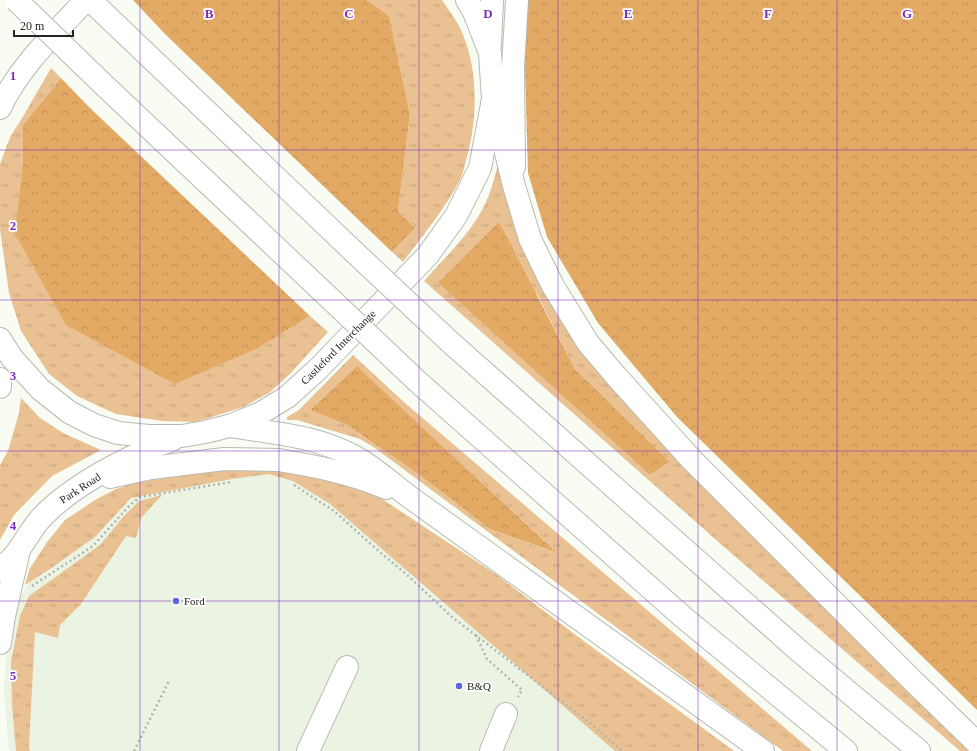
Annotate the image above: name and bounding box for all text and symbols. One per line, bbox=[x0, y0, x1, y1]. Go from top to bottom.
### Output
text: B bbox=[205, 6, 214, 21]
text: C bbox=[344, 6, 354, 21]
text: D bbox=[483, 6, 493, 21]
text: E bbox=[624, 6, 632, 21]
text: F bbox=[764, 6, 772, 21]
text: G bbox=[902, 6, 912, 21]
scale bar bbox=[14, 12, 73, 38]
text: 20 m bbox=[20, 19, 45, 33]
text: 1 bbox=[10, 68, 16, 83]
text: 2 bbox=[10, 218, 16, 233]
street label: Castleford Interchange bbox=[298, 307, 378, 387]
text: 3 bbox=[10, 368, 17, 383]
street label: Park Road bbox=[57, 470, 103, 506]
text: 4 bbox=[10, 518, 17, 533]
place label: Ford bbox=[184, 595, 205, 607]
marker: Ford bbox=[171, 596, 181, 606]
text: 5 bbox=[10, 668, 17, 683]
place label: B&Q bbox=[467, 680, 491, 692]
marker: B&Q bbox=[454, 681, 464, 691]

